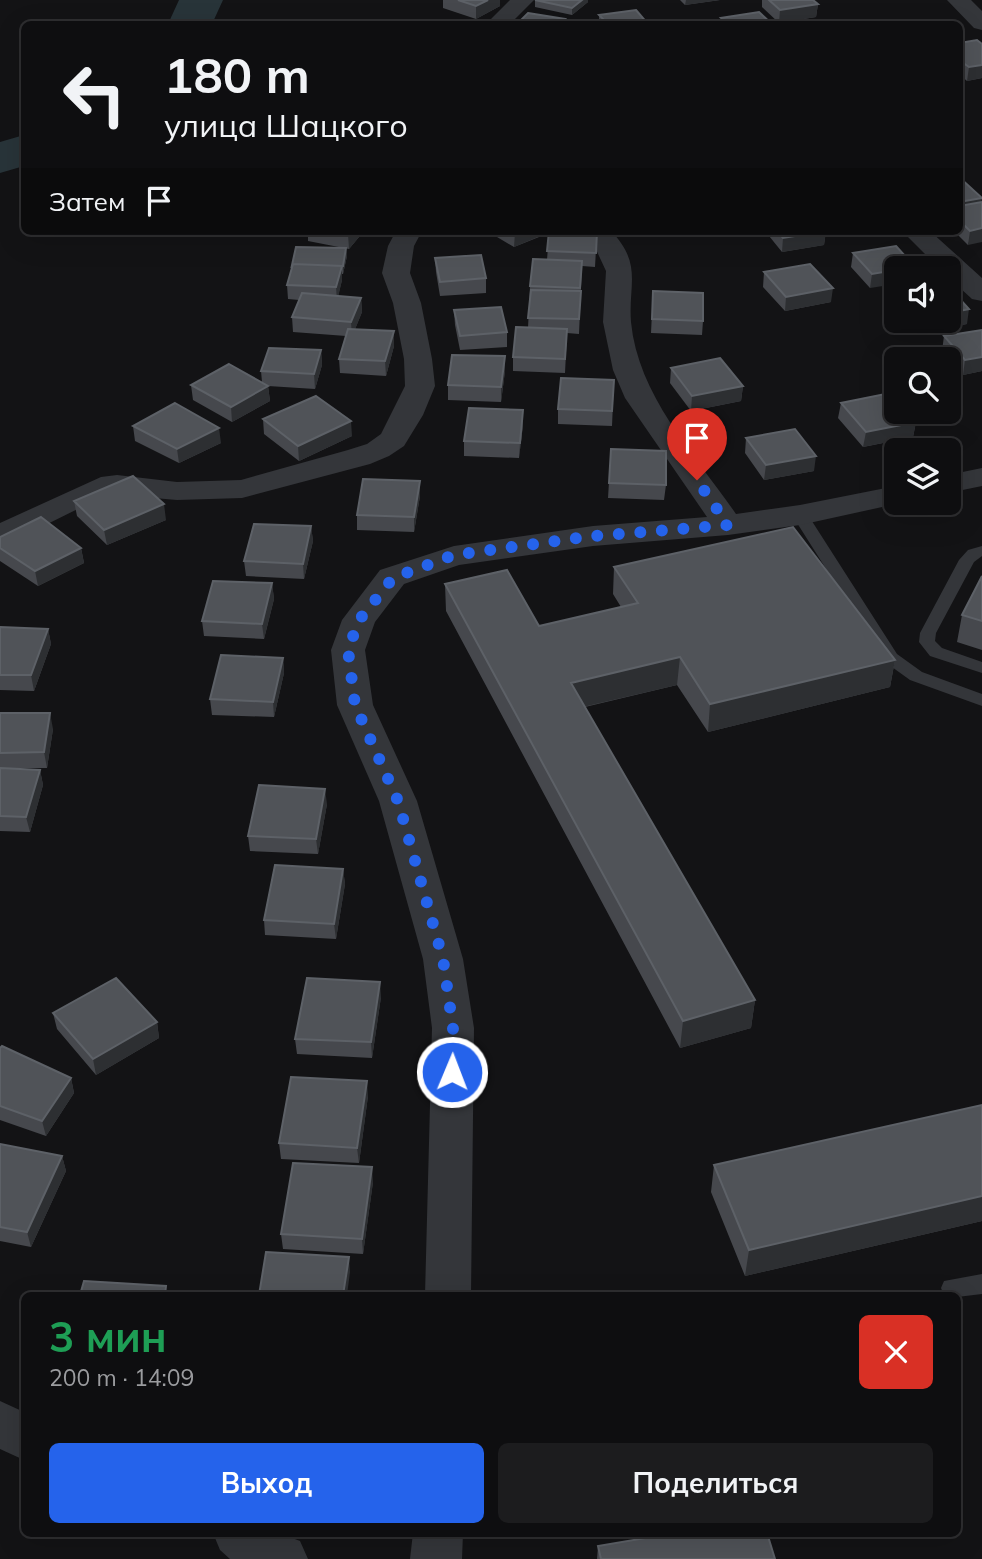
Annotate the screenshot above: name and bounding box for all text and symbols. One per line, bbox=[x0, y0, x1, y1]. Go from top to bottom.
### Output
text: 180 m bbox=[164, 44, 310, 105]
icon: left bbox=[49, 49, 140, 140]
text: улица Шацкого bbox=[164, 105, 408, 145]
icon: arrive bbox=[140, 182, 178, 220]
text: Затем bbox=[49, 185, 126, 218]
map controls bbox=[884, 256, 961, 515]
button: sound bbox=[884, 256, 961, 333]
button: search bbox=[884, 347, 961, 424]
pin bbox=[667, 408, 727, 480]
icon: arrive bbox=[678, 419, 716, 457]
button: layers bbox=[884, 438, 961, 515]
position arrow bbox=[415, 1035, 489, 1109]
text: 3 мин bbox=[49, 1310, 167, 1363]
button: close bbox=[859, 1315, 933, 1389]
text: 200 m · 14:09 bbox=[49, 1363, 194, 1392]
button: Выход bbox=[49, 1443, 484, 1523]
button: Поделиться bbox=[498, 1443, 933, 1523]

